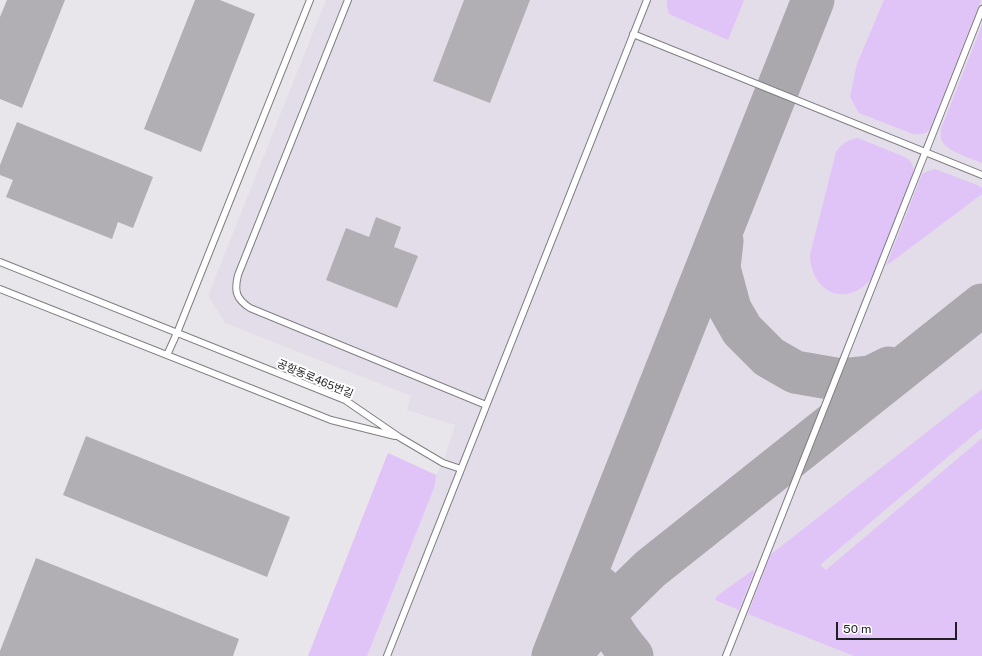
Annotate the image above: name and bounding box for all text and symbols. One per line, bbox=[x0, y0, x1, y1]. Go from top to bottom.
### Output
street label: 공항동로465번길 bbox=[275, 357, 355, 401]
scale bar bbox=[838, 614, 959, 640]
text: 50 m bbox=[843, 622, 871, 636]

